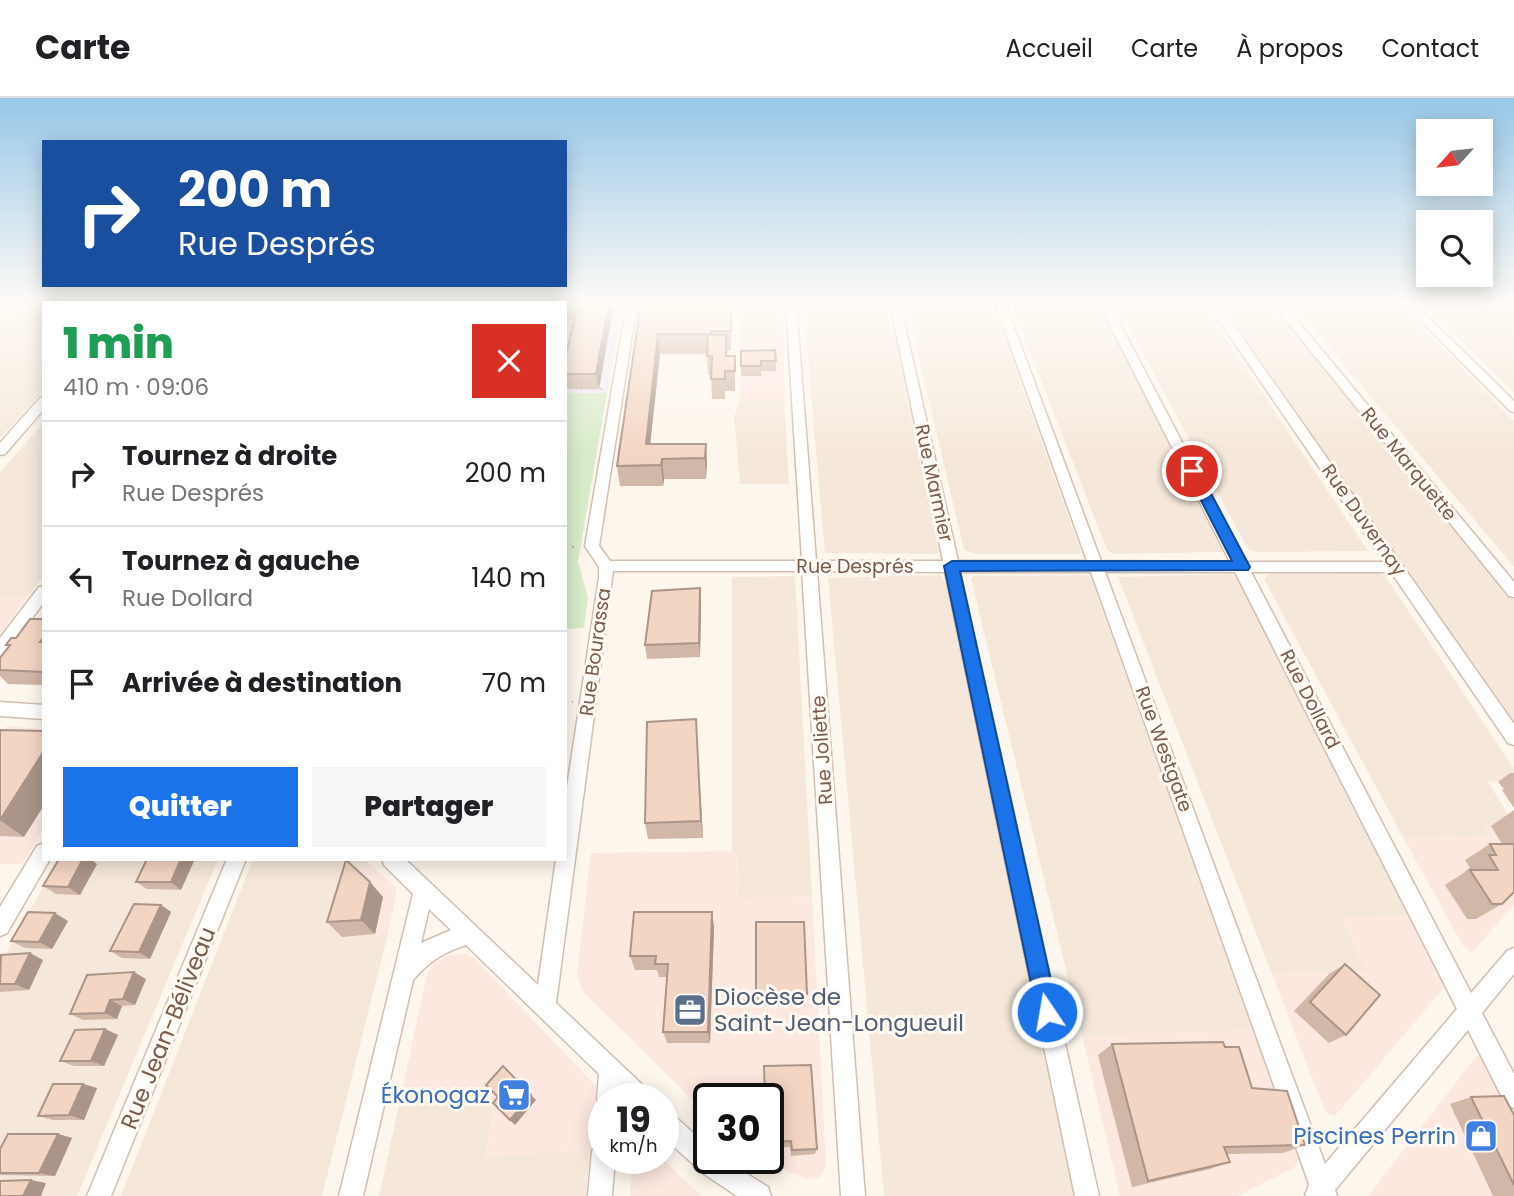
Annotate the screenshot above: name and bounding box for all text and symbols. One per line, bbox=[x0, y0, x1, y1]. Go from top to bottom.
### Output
text: Carte bbox=[35, 24, 130, 71]
text: Accueil bbox=[1006, 32, 1093, 65]
text: Carte bbox=[1131, 32, 1198, 65]
text: À propos bbox=[1236, 32, 1343, 65]
text: Contact bbox=[1381, 32, 1479, 65]
north arrow bbox=[1416, 119, 1493, 196]
map controls bbox=[1416, 119, 1493, 287]
text: 200 m bbox=[178, 156, 332, 224]
icon: right bbox=[63, 168, 154, 259]
button: search bbox=[1416, 210, 1493, 287]
text: Rue Després bbox=[178, 221, 376, 266]
text: 1 min bbox=[63, 314, 174, 373]
button: close bbox=[472, 324, 546, 398]
text: 410 m · 09:06 bbox=[63, 371, 209, 403]
street label: Rue Marquette bbox=[1355, 401, 1463, 527]
street label: Rue Marmier bbox=[908, 422, 960, 544]
text: Tournez à droite bbox=[122, 438, 337, 474]
pin bbox=[1162, 441, 1222, 501]
icon: arrive bbox=[1173, 452, 1211, 490]
icon: right bbox=[63, 455, 101, 493]
text: 200 m bbox=[465, 455, 546, 491]
street label: Rue Duvernay bbox=[1315, 458, 1413, 582]
text: Rue Després bbox=[122, 477, 264, 509]
text: Tournez à gauche bbox=[122, 543, 360, 579]
street label: Rue Després bbox=[796, 553, 914, 580]
icon: left bbox=[63, 560, 101, 598]
text: 140 m bbox=[471, 560, 546, 596]
text: Rue Dollard bbox=[122, 582, 253, 614]
street label: Rue Bourassa bbox=[573, 586, 617, 718]
street label: Rue Dollard bbox=[1273, 645, 1347, 753]
icon: arrive bbox=[63, 665, 101, 703]
text: Arrivée à destination bbox=[122, 665, 402, 701]
text: 70 m bbox=[482, 665, 546, 701]
street label: Rue Westgate bbox=[1129, 682, 1199, 816]
street label: Rue Joliette bbox=[805, 694, 839, 806]
button: Quitter bbox=[63, 767, 298, 847]
button: Partager bbox=[312, 767, 546, 847]
street label: Rue Jean-Béliveau bbox=[113, 922, 223, 1134]
position arrow bbox=[1010, 975, 1084, 1049]
place label: Diocèse de Saint-Jean-Longueuil bbox=[714, 981, 964, 1039]
office icon: Diocèse de Saint-Jean-Longueuil bbox=[671, 991, 709, 1029]
supermarket icon: Ékonogaz bbox=[495, 1076, 533, 1114]
place label: Ékonogaz bbox=[381, 1079, 490, 1111]
speed limit sign: 30 bbox=[693, 1083, 784, 1174]
text: 19 bbox=[616, 1095, 651, 1144]
shop icon: Piscines Perrin bbox=[1462, 1117, 1500, 1155]
place label: Piscines Perrin bbox=[1293, 1120, 1456, 1152]
text: km/h bbox=[610, 1133, 657, 1158]

